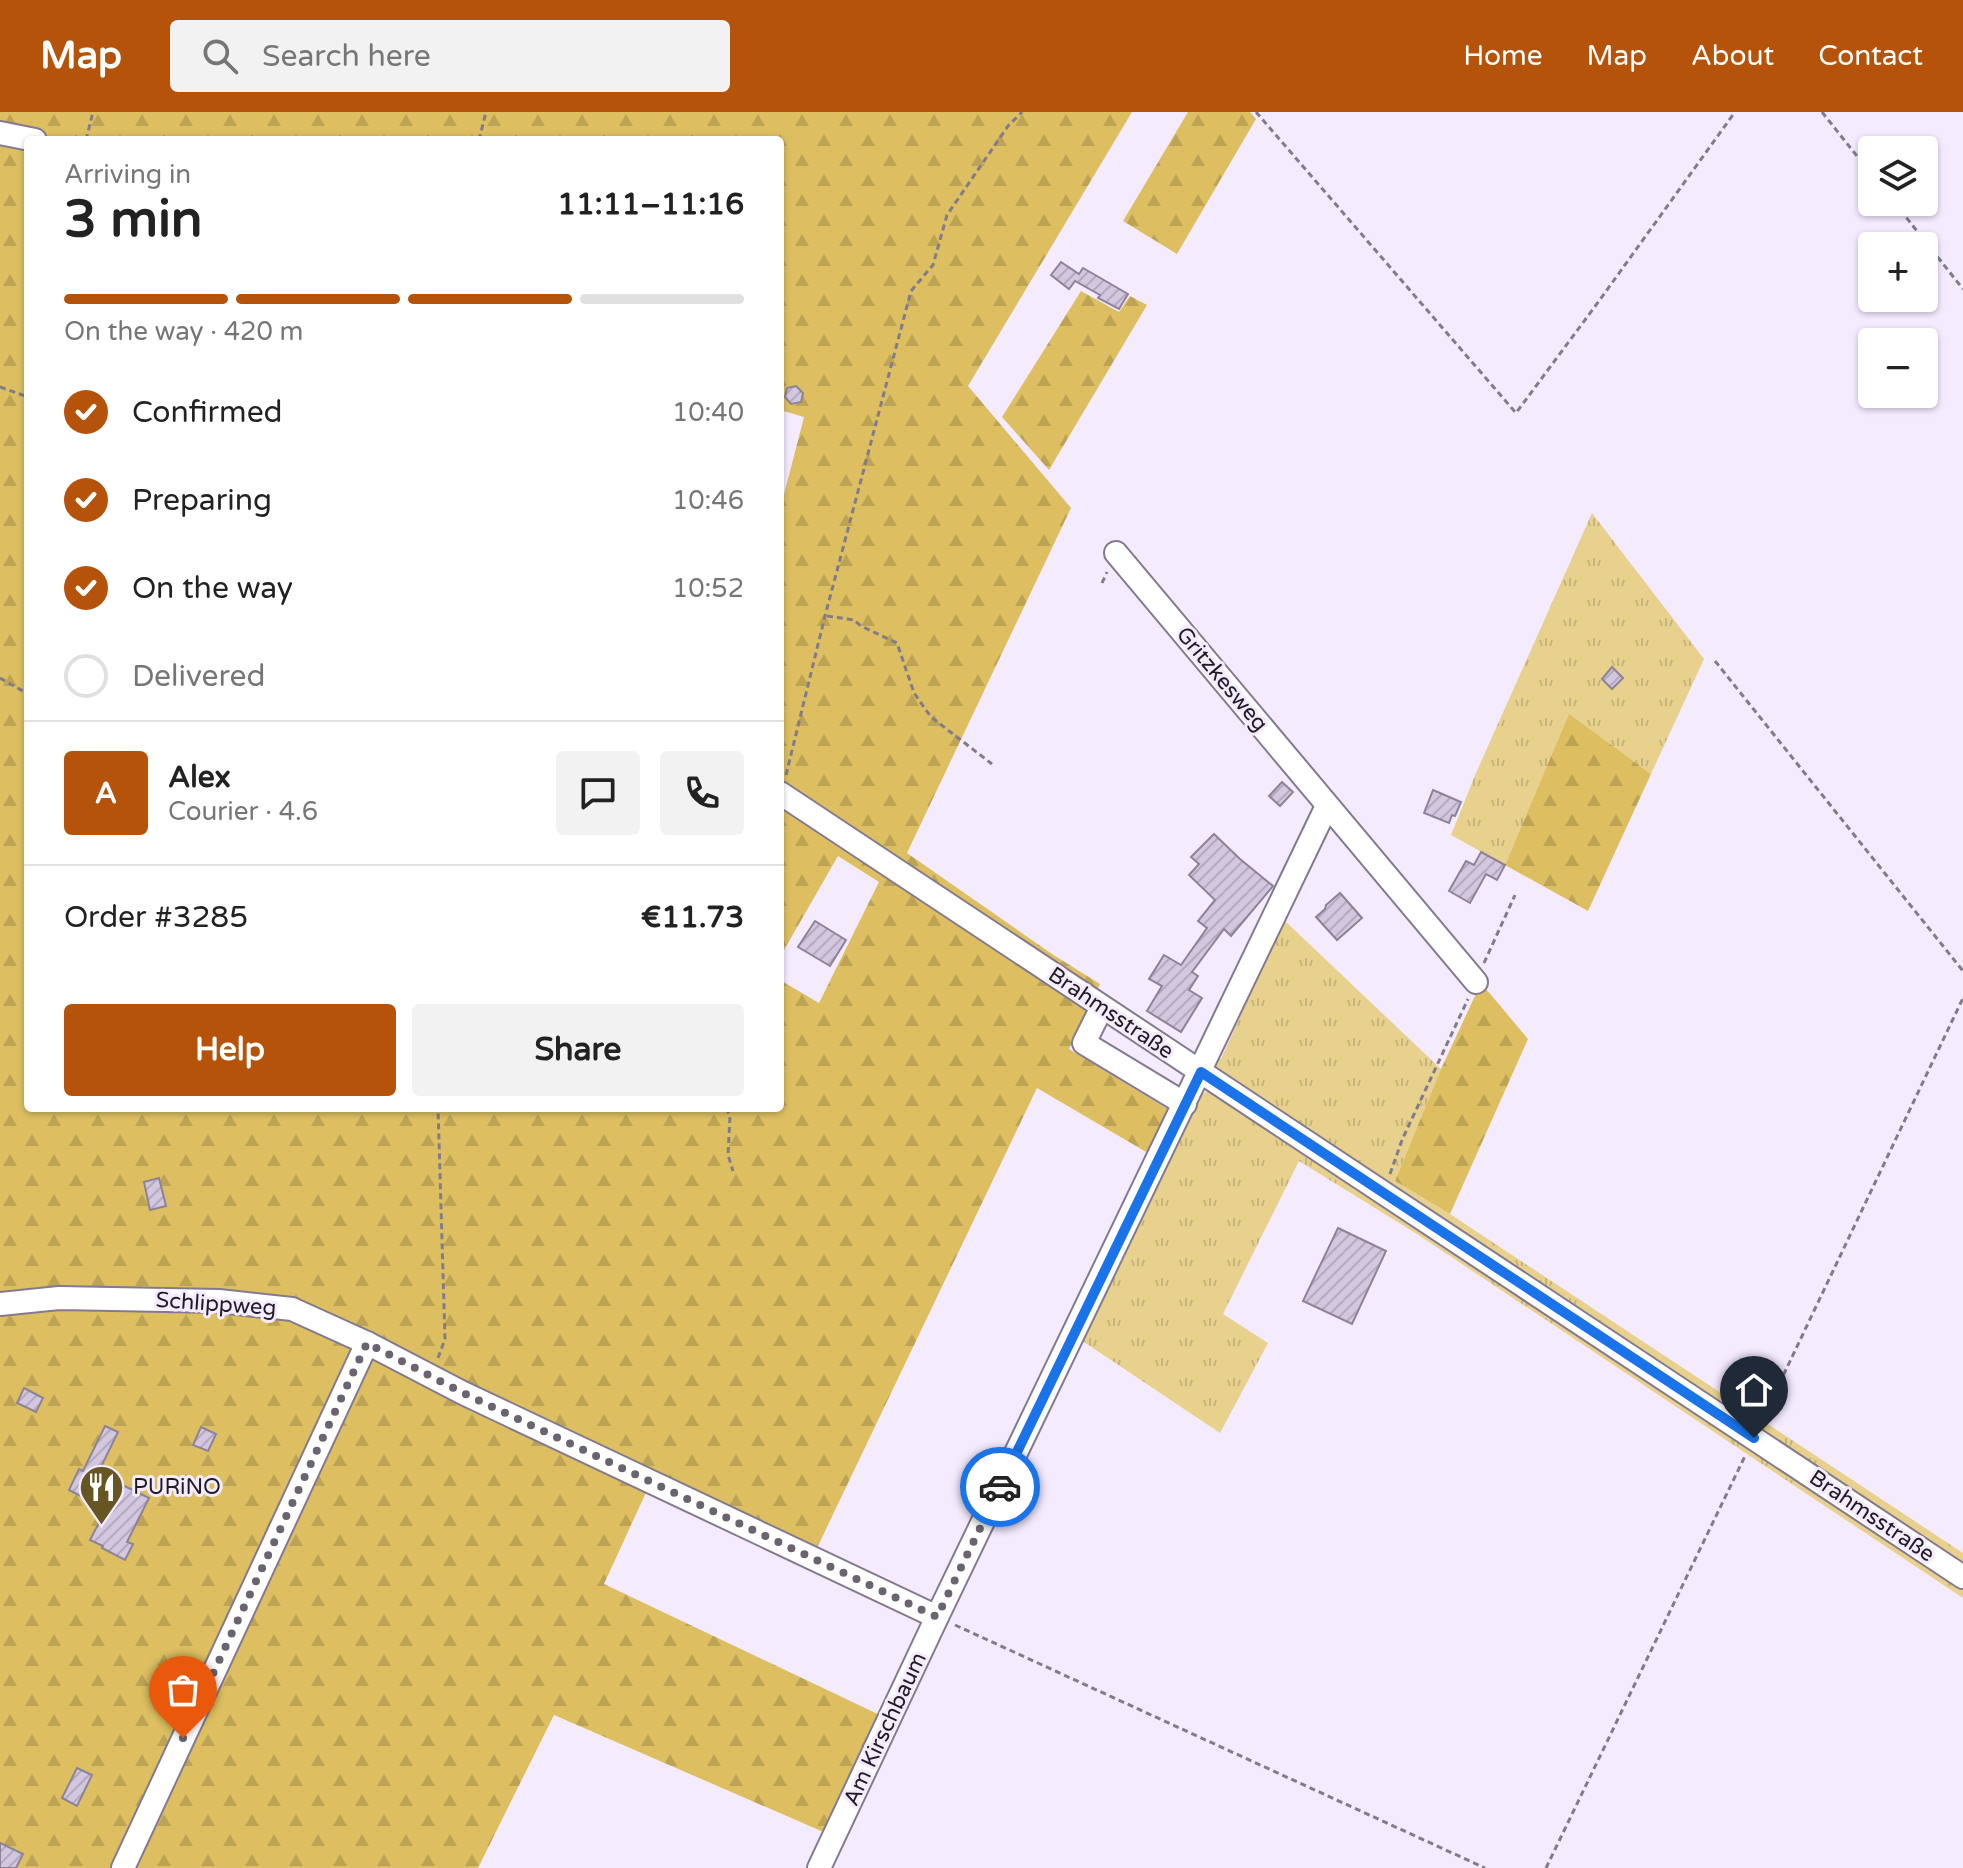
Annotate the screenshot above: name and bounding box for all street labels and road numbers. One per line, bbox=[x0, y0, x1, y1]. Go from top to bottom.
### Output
street label: Gritzkesweg bbox=[1171, 622, 1273, 736]
street label: Brahmsstraße bbox=[1043, 962, 1179, 1064]
street label: Schlippweg bbox=[155, 1287, 277, 1321]
street label: Brahmsstraße bbox=[1804, 1465, 1940, 1567]
street label: Am Kirschbaum bbox=[838, 1648, 932, 1810]

